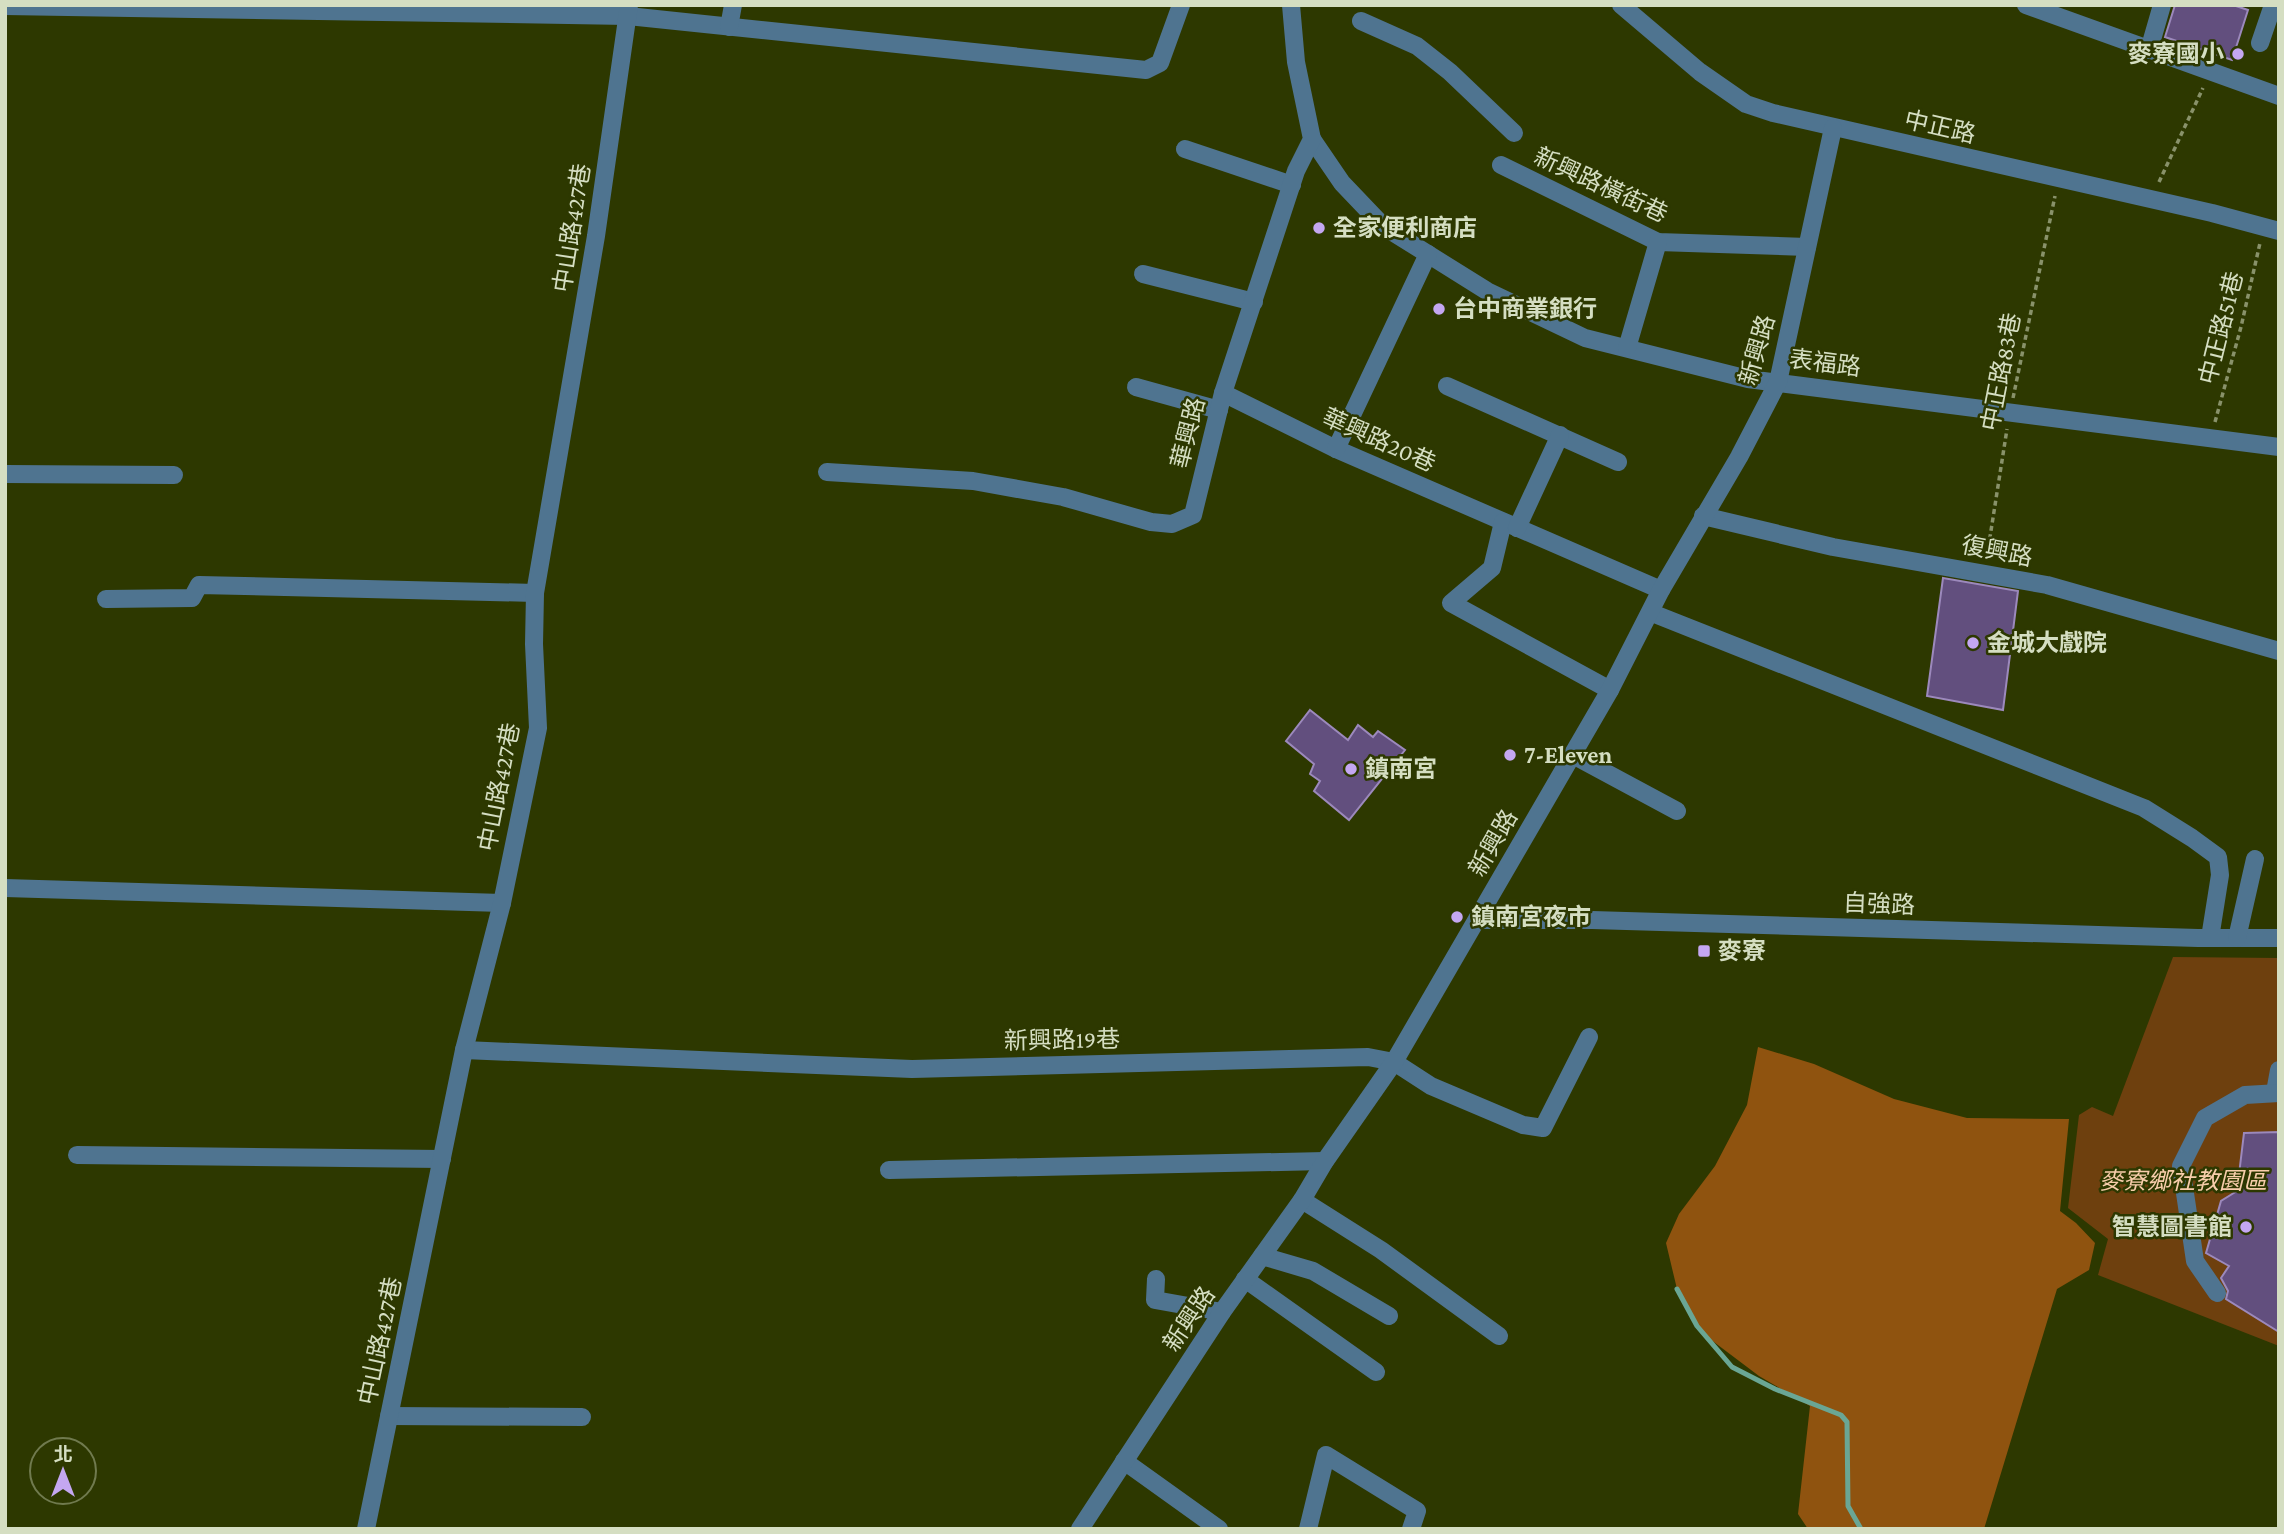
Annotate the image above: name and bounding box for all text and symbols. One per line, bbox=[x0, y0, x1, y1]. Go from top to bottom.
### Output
place label: 麥寮國小 bbox=[2128, 40, 2224, 67]
marker: 麥寮國小 bbox=[2230, 46, 2246, 62]
street label: 中正路 bbox=[1902, 105, 1978, 148]
street label: 新興路橫街巷 bbox=[1530, 142, 1672, 227]
street label: 中山路427巷 bbox=[548, 162, 595, 294]
place label: 全家便利商店 bbox=[1333, 214, 1477, 241]
marker: 全家便利商店 bbox=[1311, 220, 1327, 236]
street label: 中正路51巷 bbox=[2193, 269, 2248, 387]
place label: 台中商業銀行 bbox=[1453, 295, 1597, 322]
marker: 台中商業銀行 bbox=[1431, 301, 1447, 317]
street label: 中正路83巷 bbox=[1976, 311, 2025, 433]
street label: 新興路 bbox=[1734, 312, 1779, 388]
street label: 表福路 bbox=[1788, 345, 1862, 380]
street label: 華興路 bbox=[1166, 395, 1209, 471]
street label: 華興路20巷 bbox=[1318, 403, 1440, 476]
street label: 復興路 bbox=[1959, 530, 2035, 571]
place label: 金城大戲院 bbox=[1987, 629, 2107, 656]
marker: 金城大戲院 bbox=[1965, 635, 1981, 651]
street label: 中山路427巷 bbox=[473, 720, 524, 853]
place label: 7-Eleven bbox=[1524, 741, 1612, 768]
marker: 7-Eleven bbox=[1502, 747, 1518, 763]
place label: 鎮南宮 bbox=[1365, 755, 1437, 782]
marker: 鎮南宮 bbox=[1343, 761, 1359, 777]
street label: 新興路 bbox=[1463, 805, 1522, 881]
street label: 自強路 bbox=[1843, 889, 1915, 918]
place label: 鎮南宮夜市 bbox=[1471, 903, 1591, 930]
marker: 鎮南宮夜市 bbox=[1449, 909, 1465, 925]
place label: 麥寮 bbox=[1718, 937, 1766, 964]
marker: 麥寮 bbox=[1696, 943, 1712, 959]
street label: 新興路19巷 bbox=[1004, 1025, 1120, 1054]
park label: 麥寮鄉社教園區 bbox=[2099, 1167, 2270, 1194]
place label: 智慧圖書館 bbox=[2112, 1213, 2232, 1240]
marker: 智慧圖書館 bbox=[2238, 1219, 2254, 1235]
street label: 中山路427巷 bbox=[353, 1274, 406, 1407]
street label: 新興路 bbox=[1157, 1281, 1220, 1356]
north arrow bbox=[28, 1436, 98, 1506]
text: 北 bbox=[53, 1444, 73, 1465]

